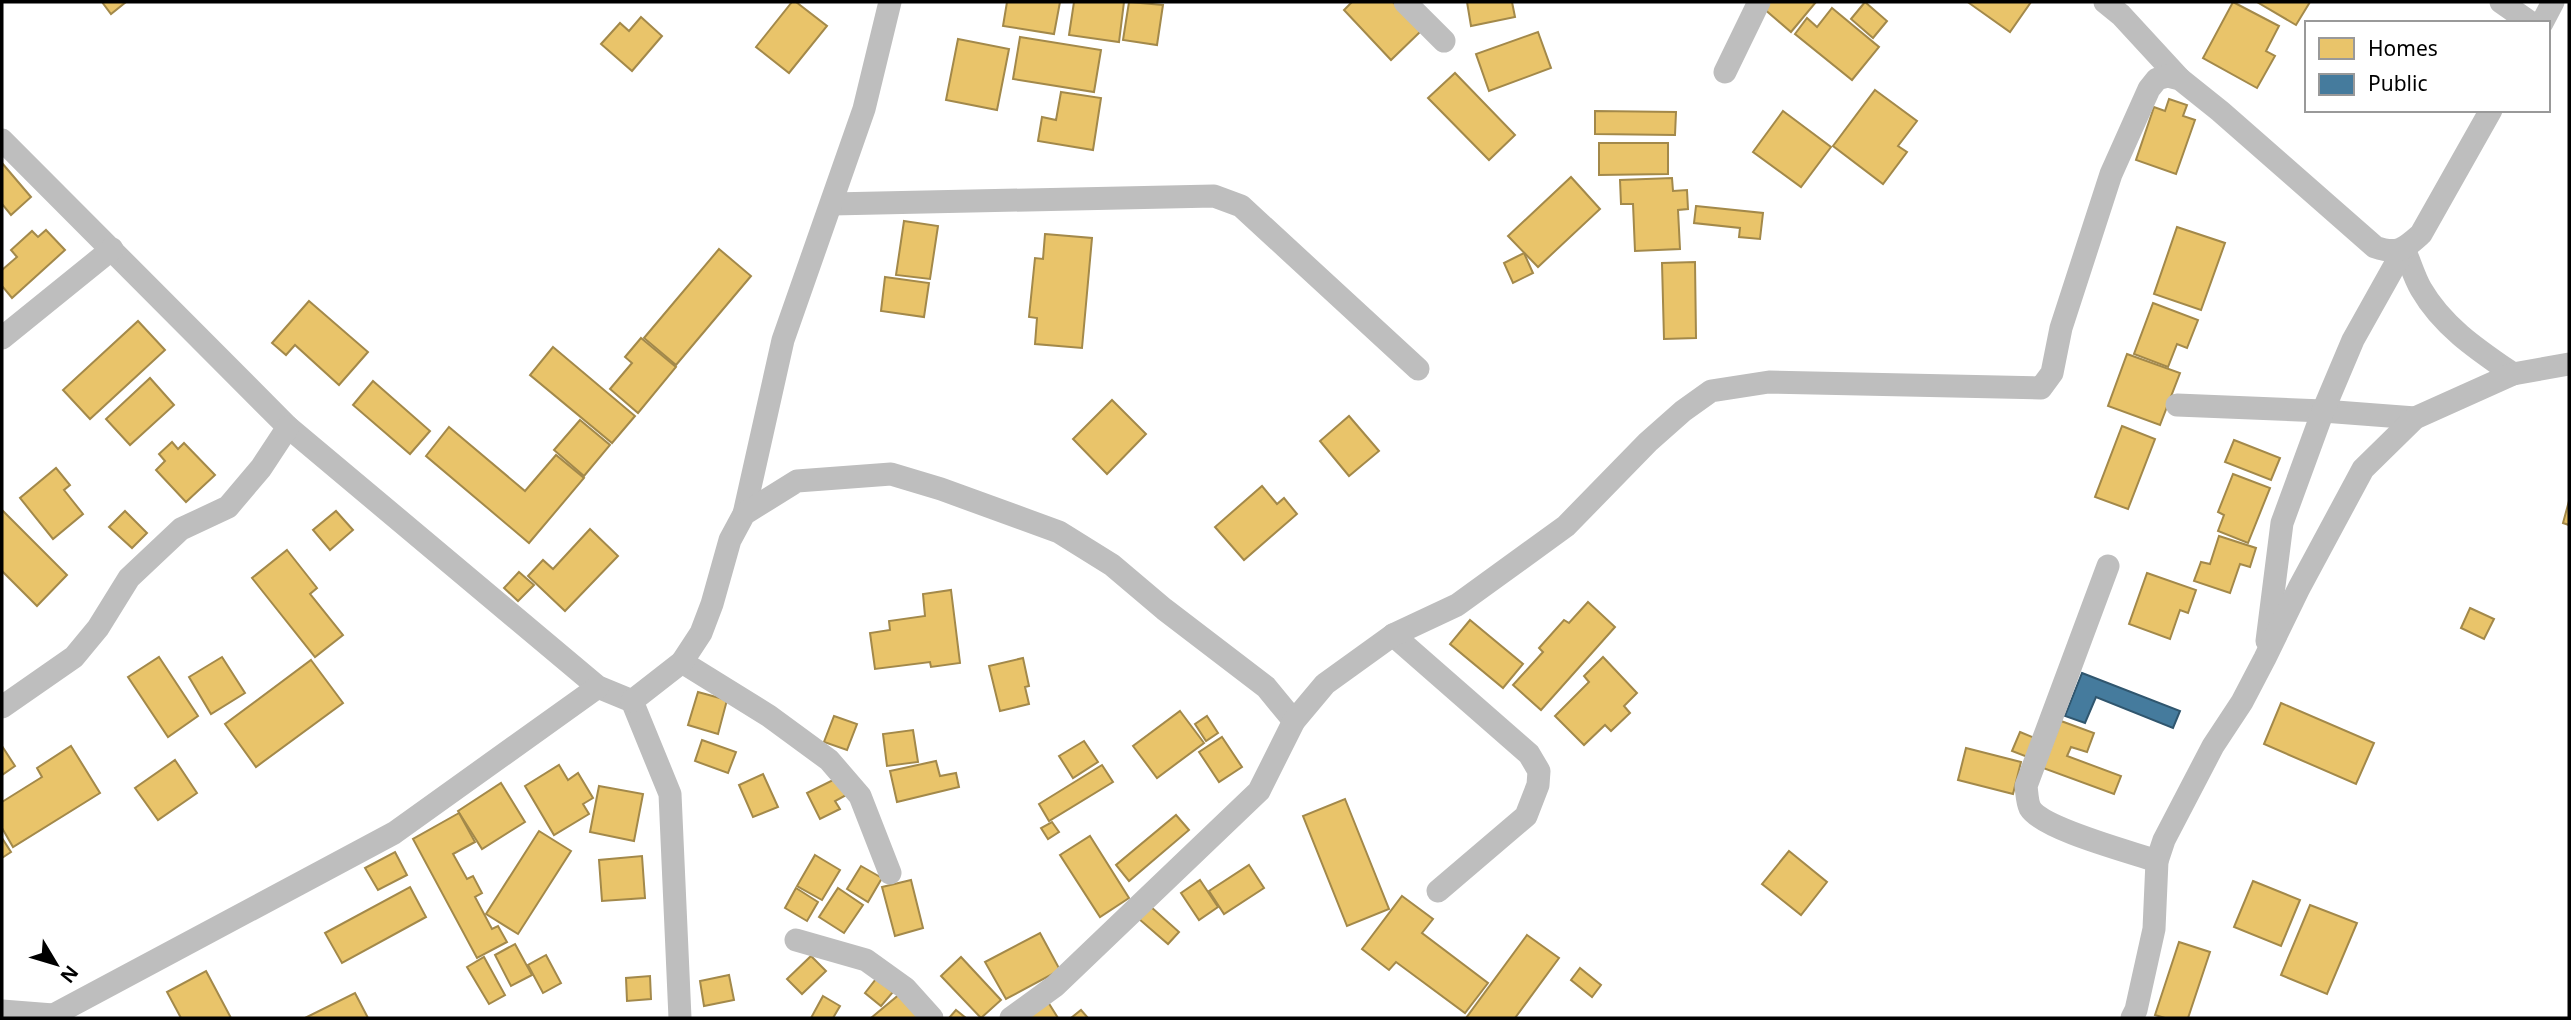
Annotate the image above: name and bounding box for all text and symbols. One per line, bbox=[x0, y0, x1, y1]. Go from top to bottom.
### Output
legend bbox=[2305, 21, 2550, 112]
text: Homes bbox=[2368, 34, 2438, 62]
text: Public bbox=[2368, 69, 2428, 97]
north arrow bbox=[21, 929, 91, 999]
text: N bbox=[54, 960, 84, 989]

